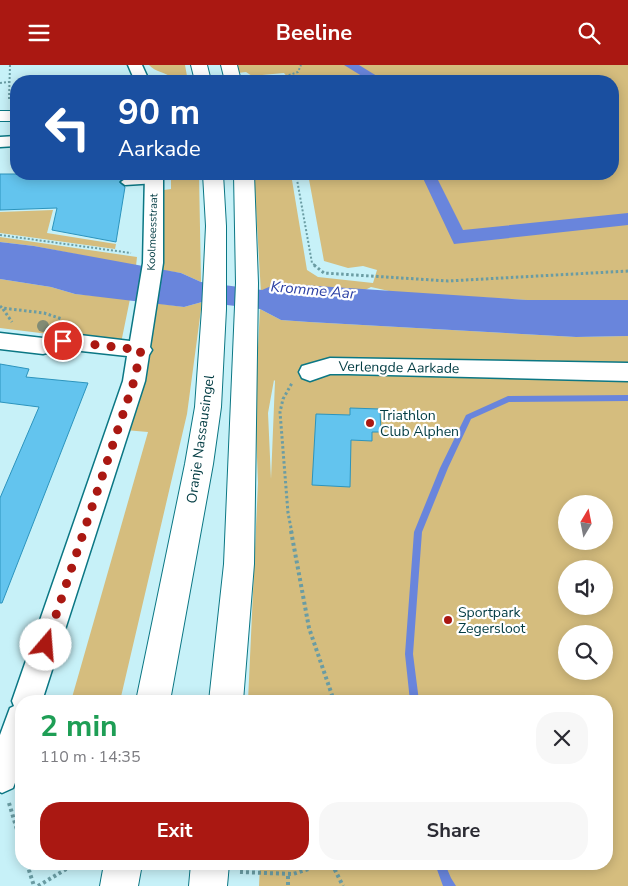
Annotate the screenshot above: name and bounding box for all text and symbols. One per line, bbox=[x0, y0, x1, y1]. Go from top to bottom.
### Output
text: Beeline bbox=[276, 18, 352, 48]
icon: menu bbox=[25, 19, 53, 47]
icon: search bbox=[575, 19, 603, 47]
text: 90 m bbox=[118, 89, 200, 136]
icon: left bbox=[35, 95, 100, 160]
text: Aarkade bbox=[118, 134, 201, 164]
street label: Koolmeesstraat bbox=[144, 193, 161, 271]
water label: Kromme Aar bbox=[270, 276, 357, 304]
pin bbox=[42, 320, 84, 362]
icon: arrive bbox=[49, 327, 77, 355]
street label: Verlengde Aarkade bbox=[337, 357, 460, 378]
street label: Oranje Nassausingel bbox=[182, 373, 219, 505]
place label: Triathlon Club Alphen bbox=[380, 406, 459, 441]
marker: Triathlon Club Alphen bbox=[364, 417, 376, 429]
north arrow bbox=[558, 495, 612, 550]
map controls bbox=[558, 495, 613, 680]
button: sound bbox=[558, 560, 613, 615]
place label: Sportpark Zegersloot bbox=[458, 603, 525, 638]
marker: Sportpark Zegersloot bbox=[442, 614, 454, 626]
position arrow bbox=[19, 618, 71, 670]
button: search bbox=[558, 625, 613, 680]
text: 2 min bbox=[40, 706, 118, 747]
button: close bbox=[536, 712, 588, 764]
text: 110 m · 14:35 bbox=[40, 746, 141, 768]
button: Exit bbox=[40, 802, 309, 860]
button: Share bbox=[319, 802, 588, 860]

